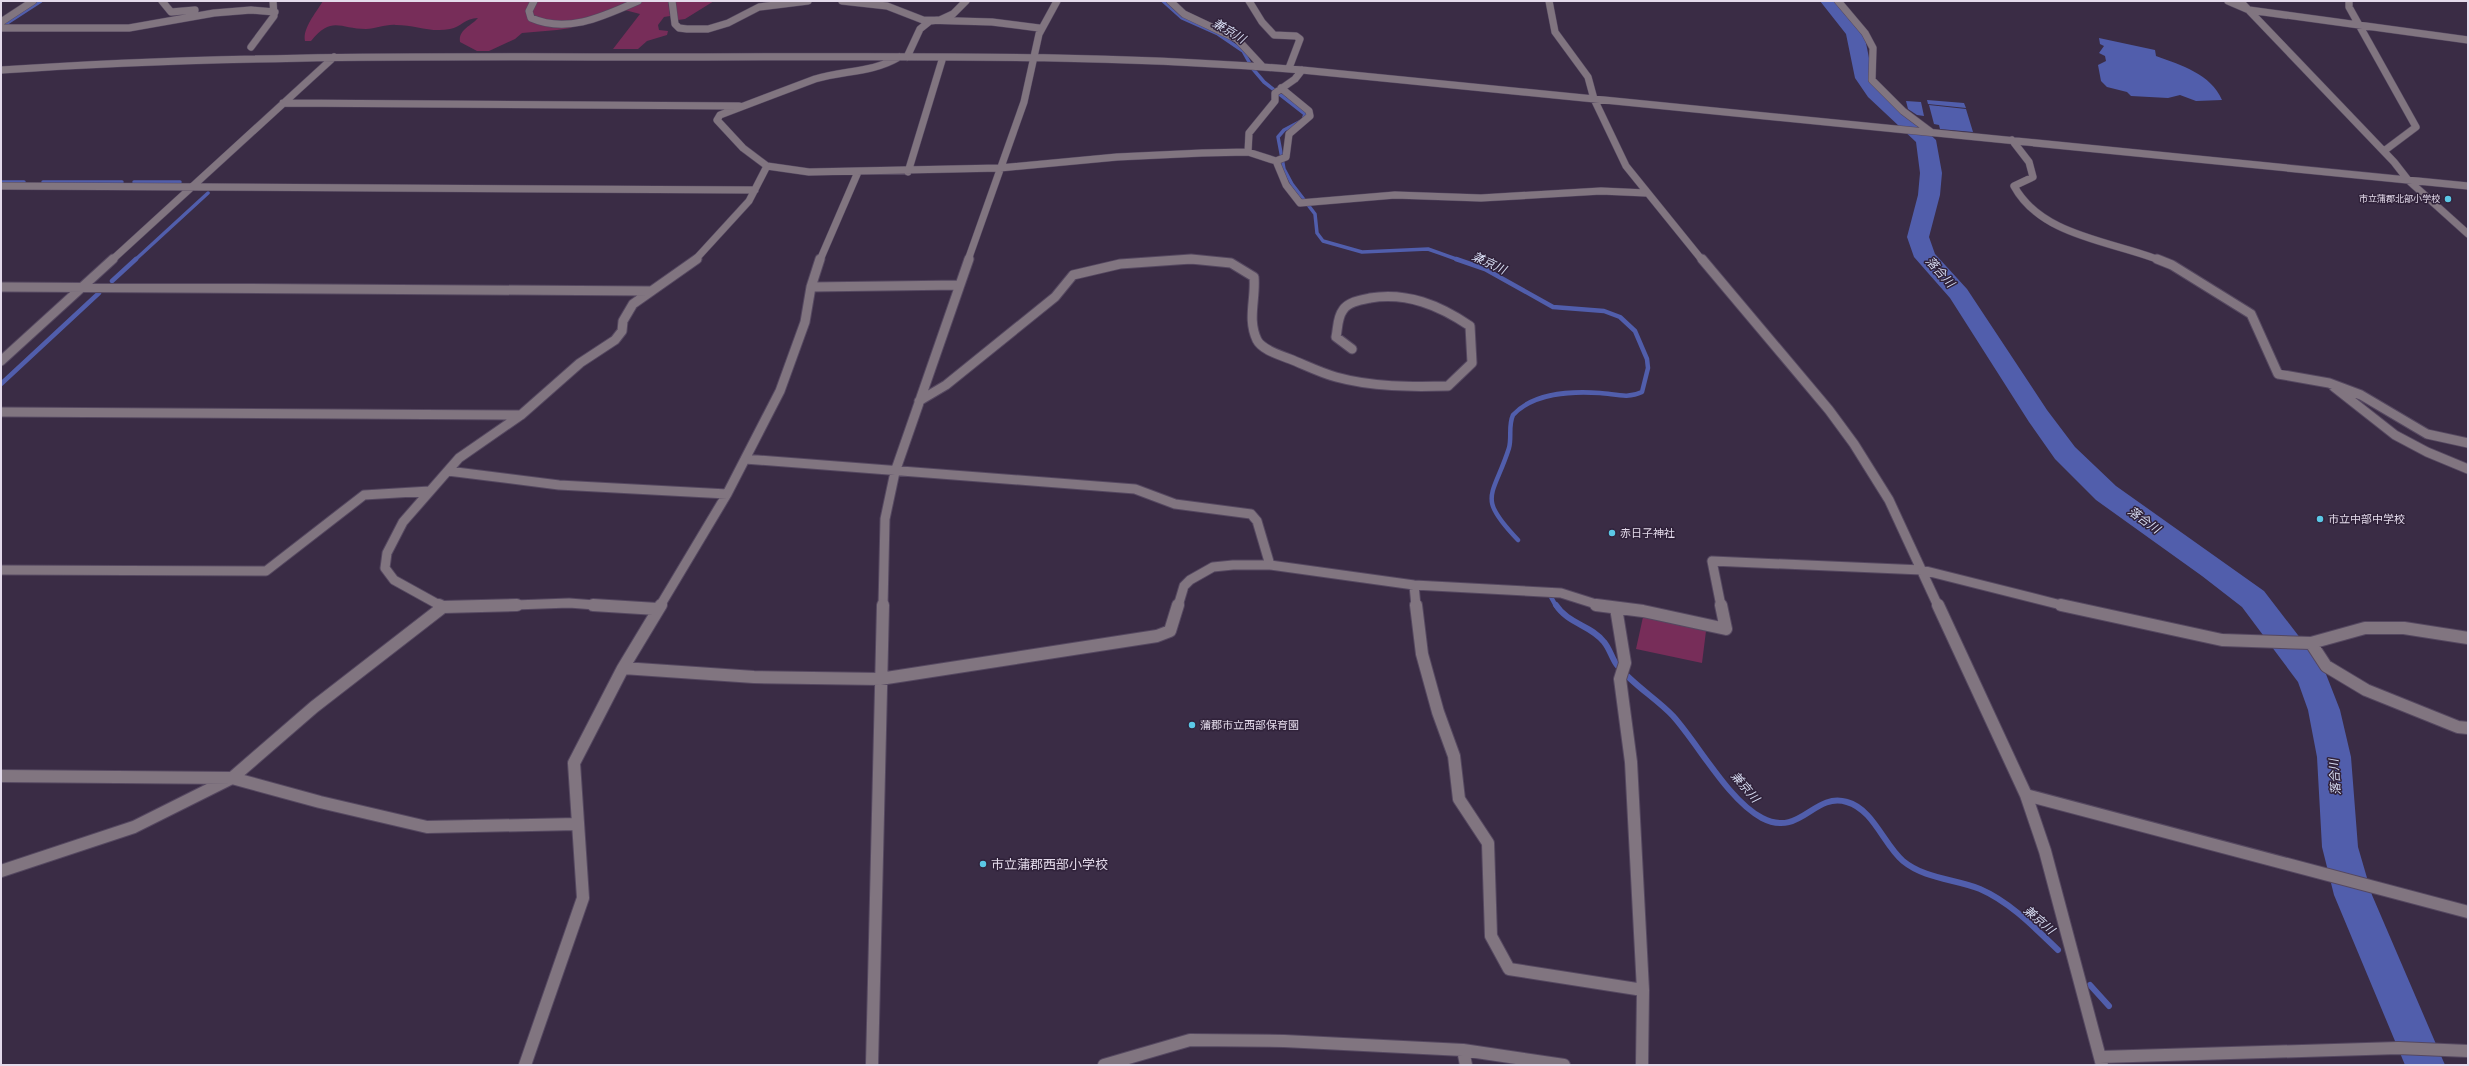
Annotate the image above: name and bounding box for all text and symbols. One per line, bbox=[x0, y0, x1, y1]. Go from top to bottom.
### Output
water label: 兼京川 bbox=[1210, 16, 1250, 47]
place label: 市立蒲郡北部小学校 bbox=[2359, 194, 2440, 204]
marker: 市立蒲郡北部小学校 bbox=[2443, 194, 2453, 204]
water label: 兼京川 bbox=[1470, 249, 1510, 278]
water label: 落合川 bbox=[1923, 254, 1959, 292]
water label: 落合川 bbox=[2125, 504, 2164, 537]
place label: 市立中部中学校 bbox=[2328, 513, 2405, 526]
marker: 市立中部中学校 bbox=[2315, 514, 2325, 524]
place label: 赤日子神社 bbox=[1620, 527, 1675, 540]
marker: 赤日子神社 bbox=[1607, 528, 1617, 538]
place label: 蒲郡市立西部保育園 bbox=[1200, 719, 1299, 732]
marker: 蒲郡市立西部保育園 bbox=[1187, 720, 1197, 730]
water label: 落合川 bbox=[2327, 757, 2343, 795]
water label: 兼京川 bbox=[1728, 769, 1763, 807]
place label: 市立蒲郡西部小学校 bbox=[991, 857, 1108, 872]
marker: 市立蒲郡西部小学校 bbox=[978, 859, 988, 869]
water label: 兼京川 bbox=[2021, 903, 2059, 938]

